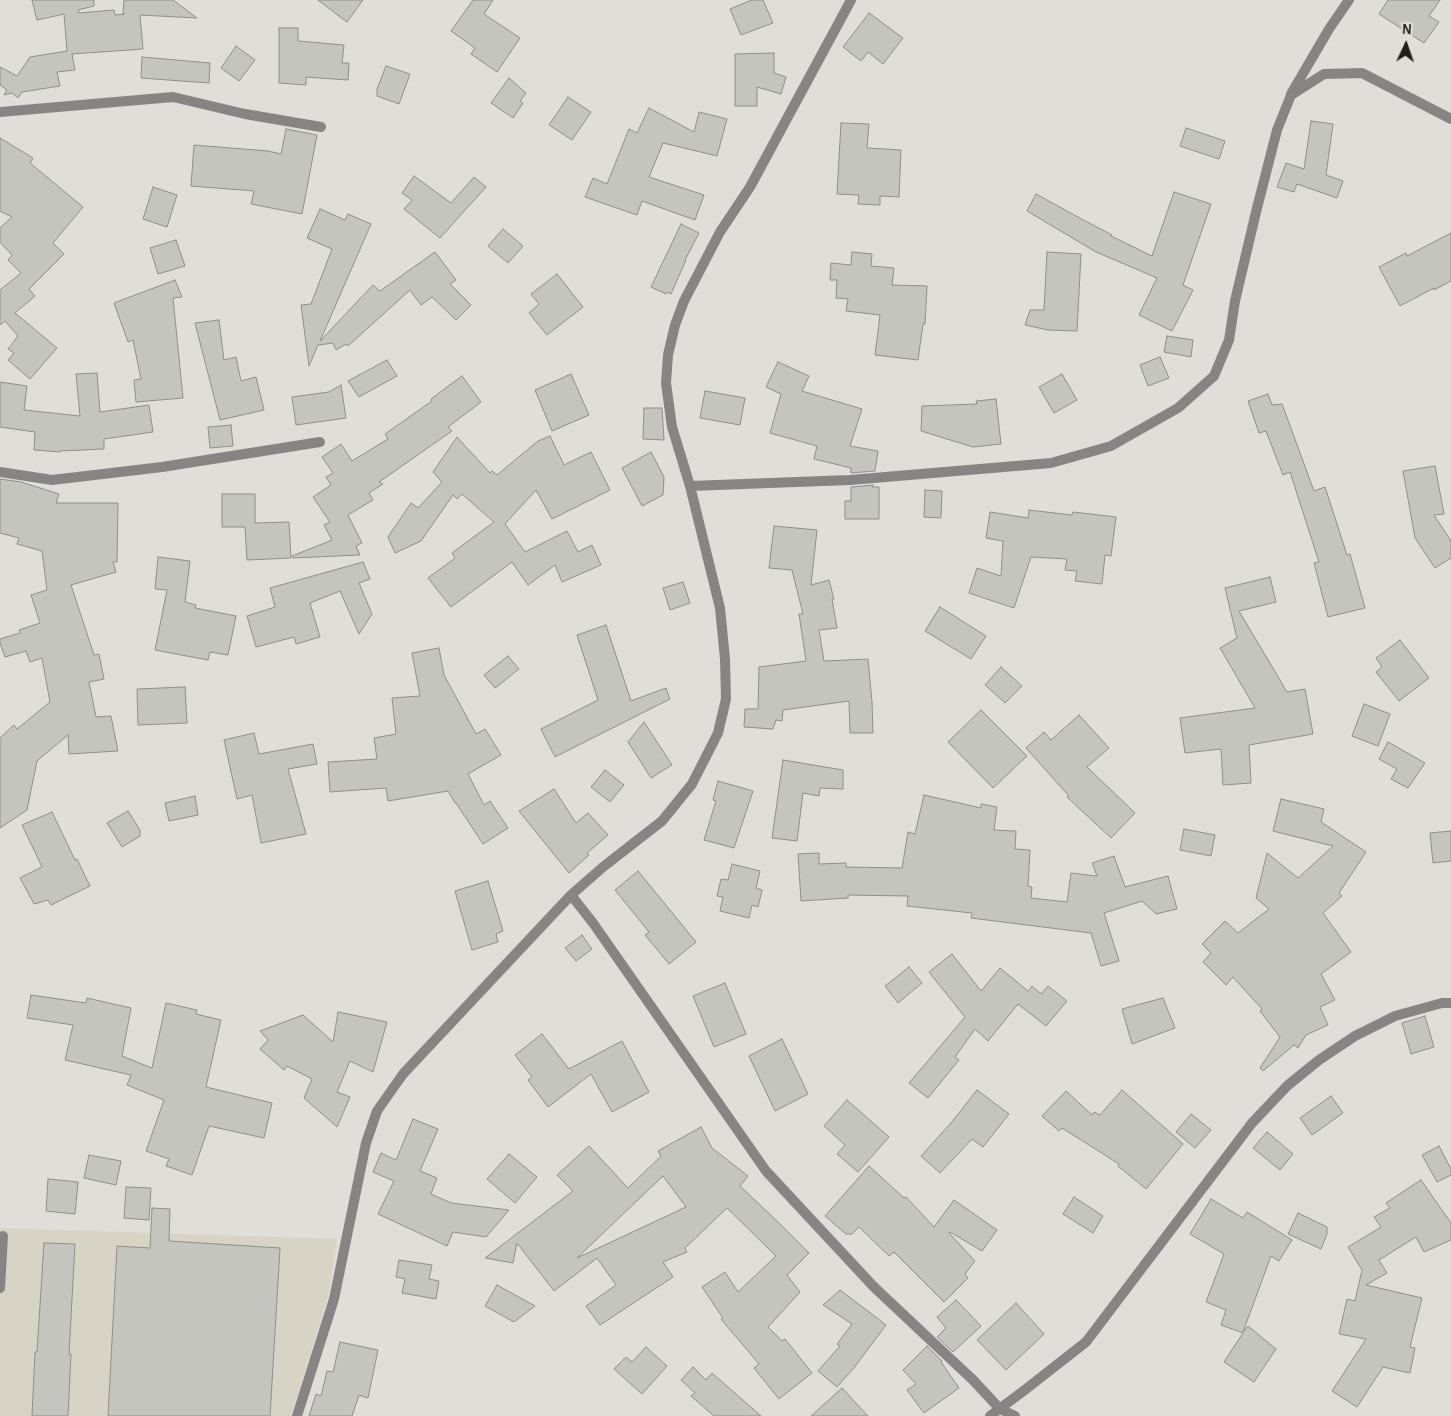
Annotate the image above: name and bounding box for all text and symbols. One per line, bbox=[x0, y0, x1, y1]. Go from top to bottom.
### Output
north arrow bbox=[1381, 20, 1431, 70]
text: N bbox=[1402, 23, 1412, 37]

